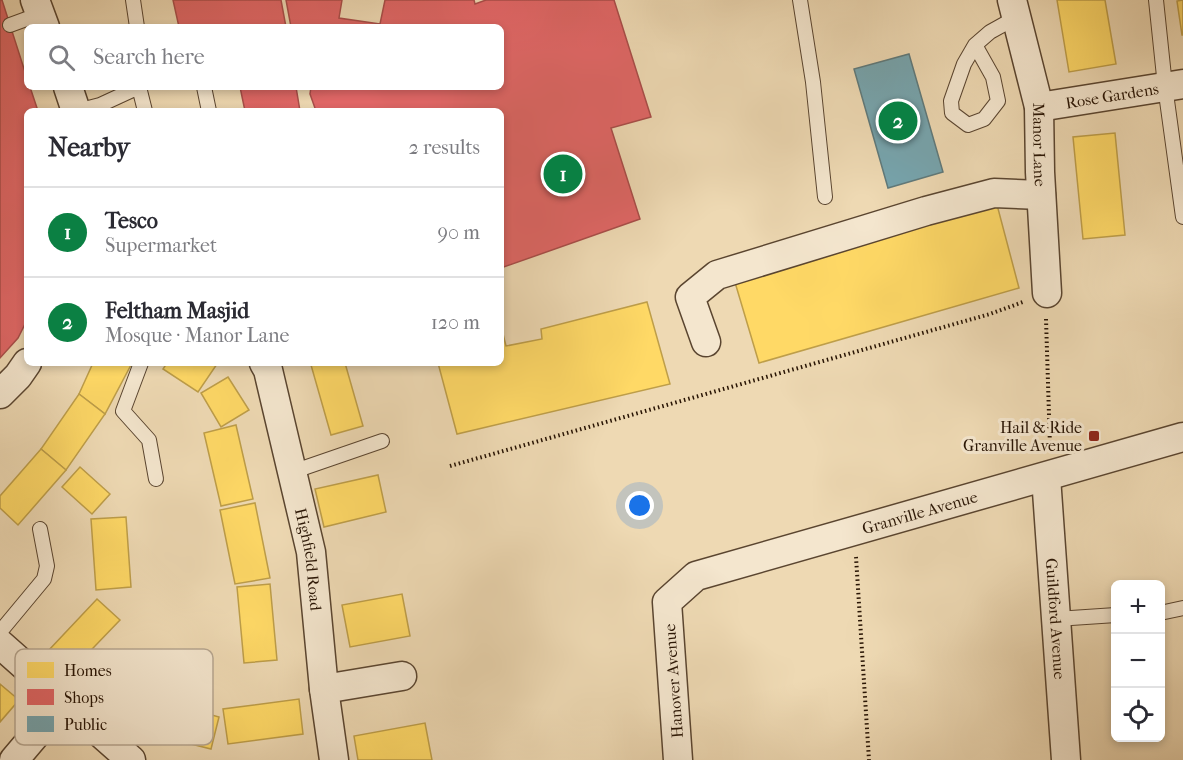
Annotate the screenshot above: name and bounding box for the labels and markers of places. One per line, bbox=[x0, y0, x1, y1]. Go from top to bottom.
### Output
pin: 2 bbox=[878, 98, 918, 144]
pin: 1 bbox=[544, 152, 582, 196]
place label: Hail & Ride Granville Avenue bbox=[963, 418, 1082, 455]
marker: Hail & Ride Granville Avenue bbox=[1087, 429, 1101, 443]

